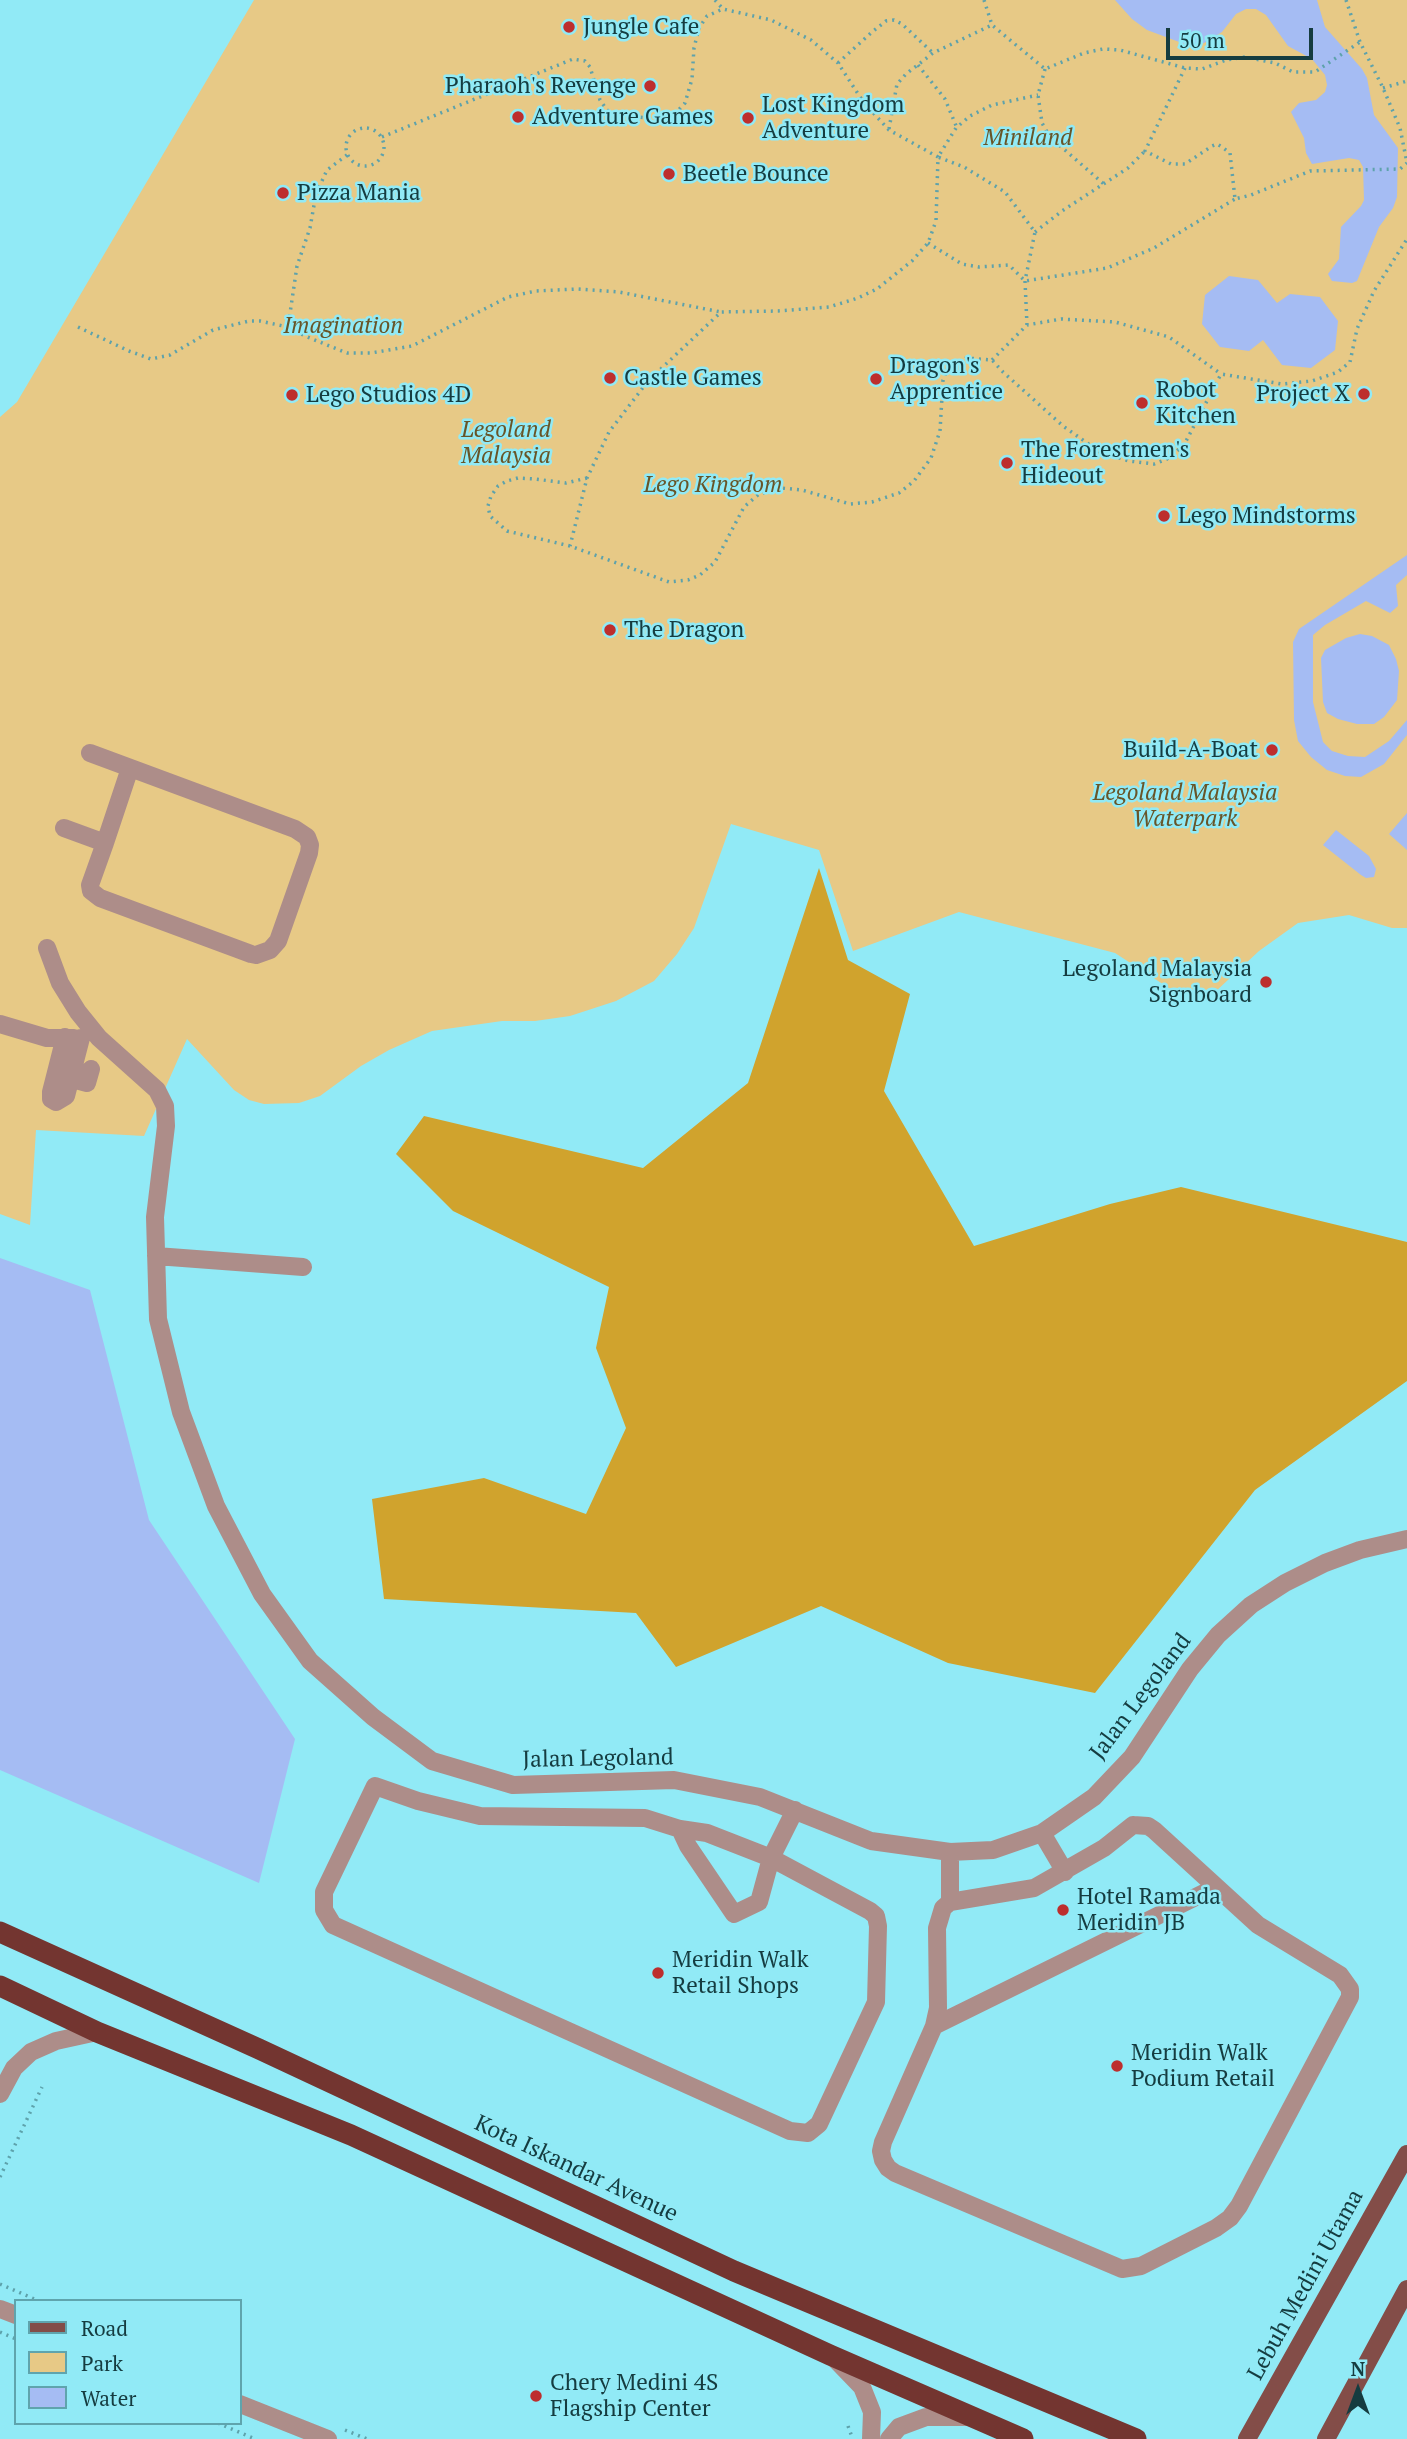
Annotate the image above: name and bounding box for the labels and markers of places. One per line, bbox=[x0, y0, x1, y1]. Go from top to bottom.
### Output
place label: Jungle Cafe bbox=[583, 13, 699, 41]
marker: Jungle Cafe bbox=[561, 19, 577, 35]
place label: Pharaoh's Revenge bbox=[445, 72, 636, 100]
marker: Pharaoh's Revenge bbox=[642, 78, 658, 94]
place label: Lost Kingdom Adventure bbox=[762, 91, 904, 145]
place label: Adventure Games bbox=[532, 103, 713, 131]
marker: Adventure Games bbox=[510, 109, 526, 125]
marker: Lost Kingdom Adventure bbox=[740, 110, 756, 126]
place label: Beetle Bounce bbox=[683, 160, 828, 188]
marker: Beetle Bounce bbox=[661, 166, 677, 182]
place label: Pizza Mania bbox=[297, 179, 421, 207]
marker: Pizza Mania bbox=[275, 185, 291, 201]
place label: Dragon's Apprentice bbox=[890, 352, 1003, 406]
place label: Castle Games bbox=[624, 364, 762, 392]
marker: Castle Games bbox=[602, 370, 618, 386]
marker: Dragon's Apprentice bbox=[868, 371, 884, 387]
place label: Robot Kitchen bbox=[1156, 376, 1236, 430]
place label: Project X bbox=[1256, 380, 1350, 408]
place label: Lego Studios 4D bbox=[306, 381, 471, 409]
marker: Project X bbox=[1356, 386, 1372, 402]
marker: Lego Studios 4D bbox=[284, 387, 300, 403]
marker: Robot Kitchen bbox=[1134, 395, 1150, 411]
place label: The Forestmen's Hideout bbox=[1021, 436, 1189, 490]
marker: The Forestmen's Hideout bbox=[999, 455, 1015, 471]
place label: Lego Mindstorms bbox=[1178, 502, 1356, 530]
marker: Lego Mindstorms bbox=[1156, 508, 1172, 524]
place label: The Dragon bbox=[624, 616, 744, 644]
marker: The Dragon bbox=[602, 622, 618, 638]
place label: Build-A-Boat bbox=[1124, 736, 1258, 764]
marker: Build-A-Boat bbox=[1264, 742, 1280, 758]
place label: Legoland Malaysia Signboard bbox=[1062, 955, 1252, 1009]
marker: Legoland Malaysia Signboard bbox=[1258, 974, 1274, 990]
place label: Hotel Ramada Meridin JB bbox=[1077, 1883, 1221, 1937]
marker: Hotel Ramada Meridin JB bbox=[1055, 1902, 1071, 1918]
place label: Meridin Walk Retail Shops bbox=[672, 1946, 809, 2000]
marker: Meridin Walk Retail Shops bbox=[650, 1965, 666, 1981]
place label: Meridin Walk Podium Retail bbox=[1131, 2039, 1275, 2093]
marker: Meridin Walk Podium Retail bbox=[1109, 2058, 1125, 2074]
place label: Chery Medini 4S Flagship Center bbox=[550, 2369, 718, 2423]
marker: Chery Medini 4S Flagship Center bbox=[528, 2388, 544, 2404]

